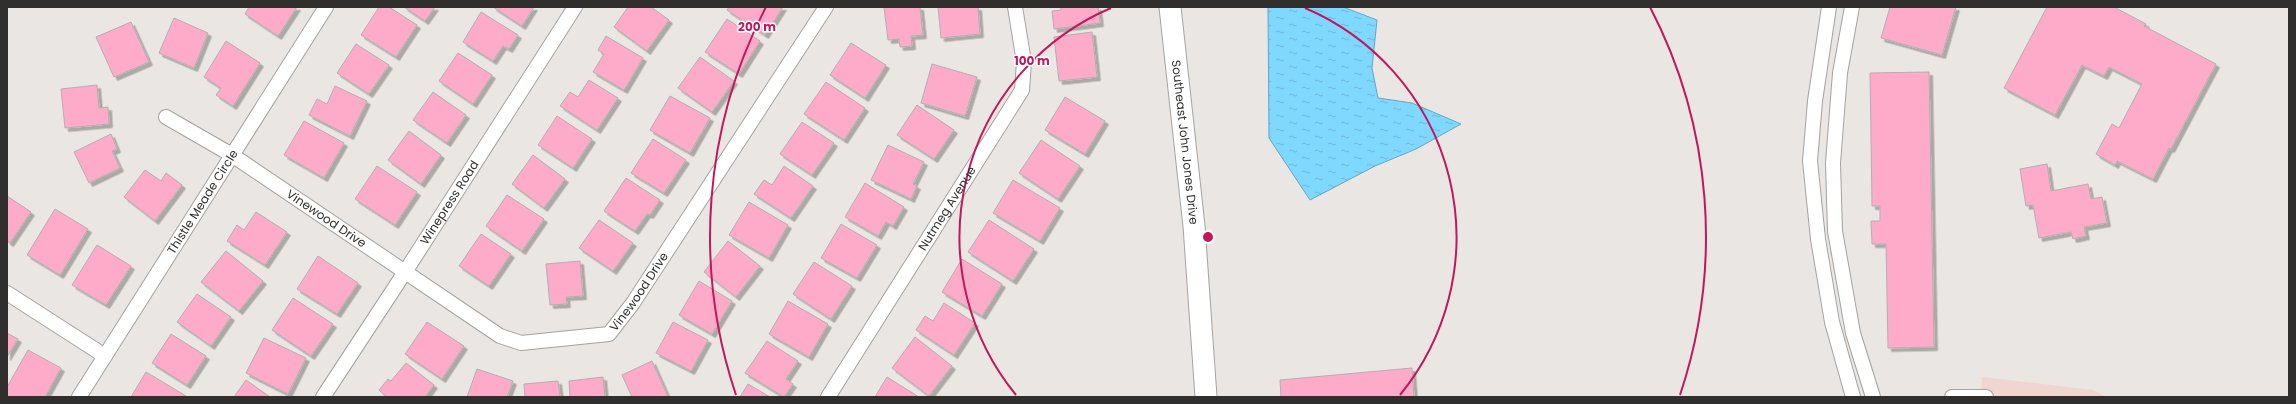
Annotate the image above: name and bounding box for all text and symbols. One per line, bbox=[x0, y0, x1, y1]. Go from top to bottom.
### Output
text: 200 m bbox=[738, 18, 776, 35]
text: 100 m bbox=[1014, 52, 1050, 69]
street label: Southeast John Jones Drive bbox=[1168, 59, 1203, 225]
street label: Thistle Meade Circle bbox=[163, 146, 242, 257]
street label: Winepress Road bbox=[416, 157, 482, 248]
street label: Nutmeg Avenue bbox=[914, 163, 980, 254]
street label: Vinewood Drive bbox=[283, 185, 370, 251]
centre of rings bbox=[1201, 230, 1215, 244]
street label: Vinewood Drive bbox=[605, 249, 672, 335]

